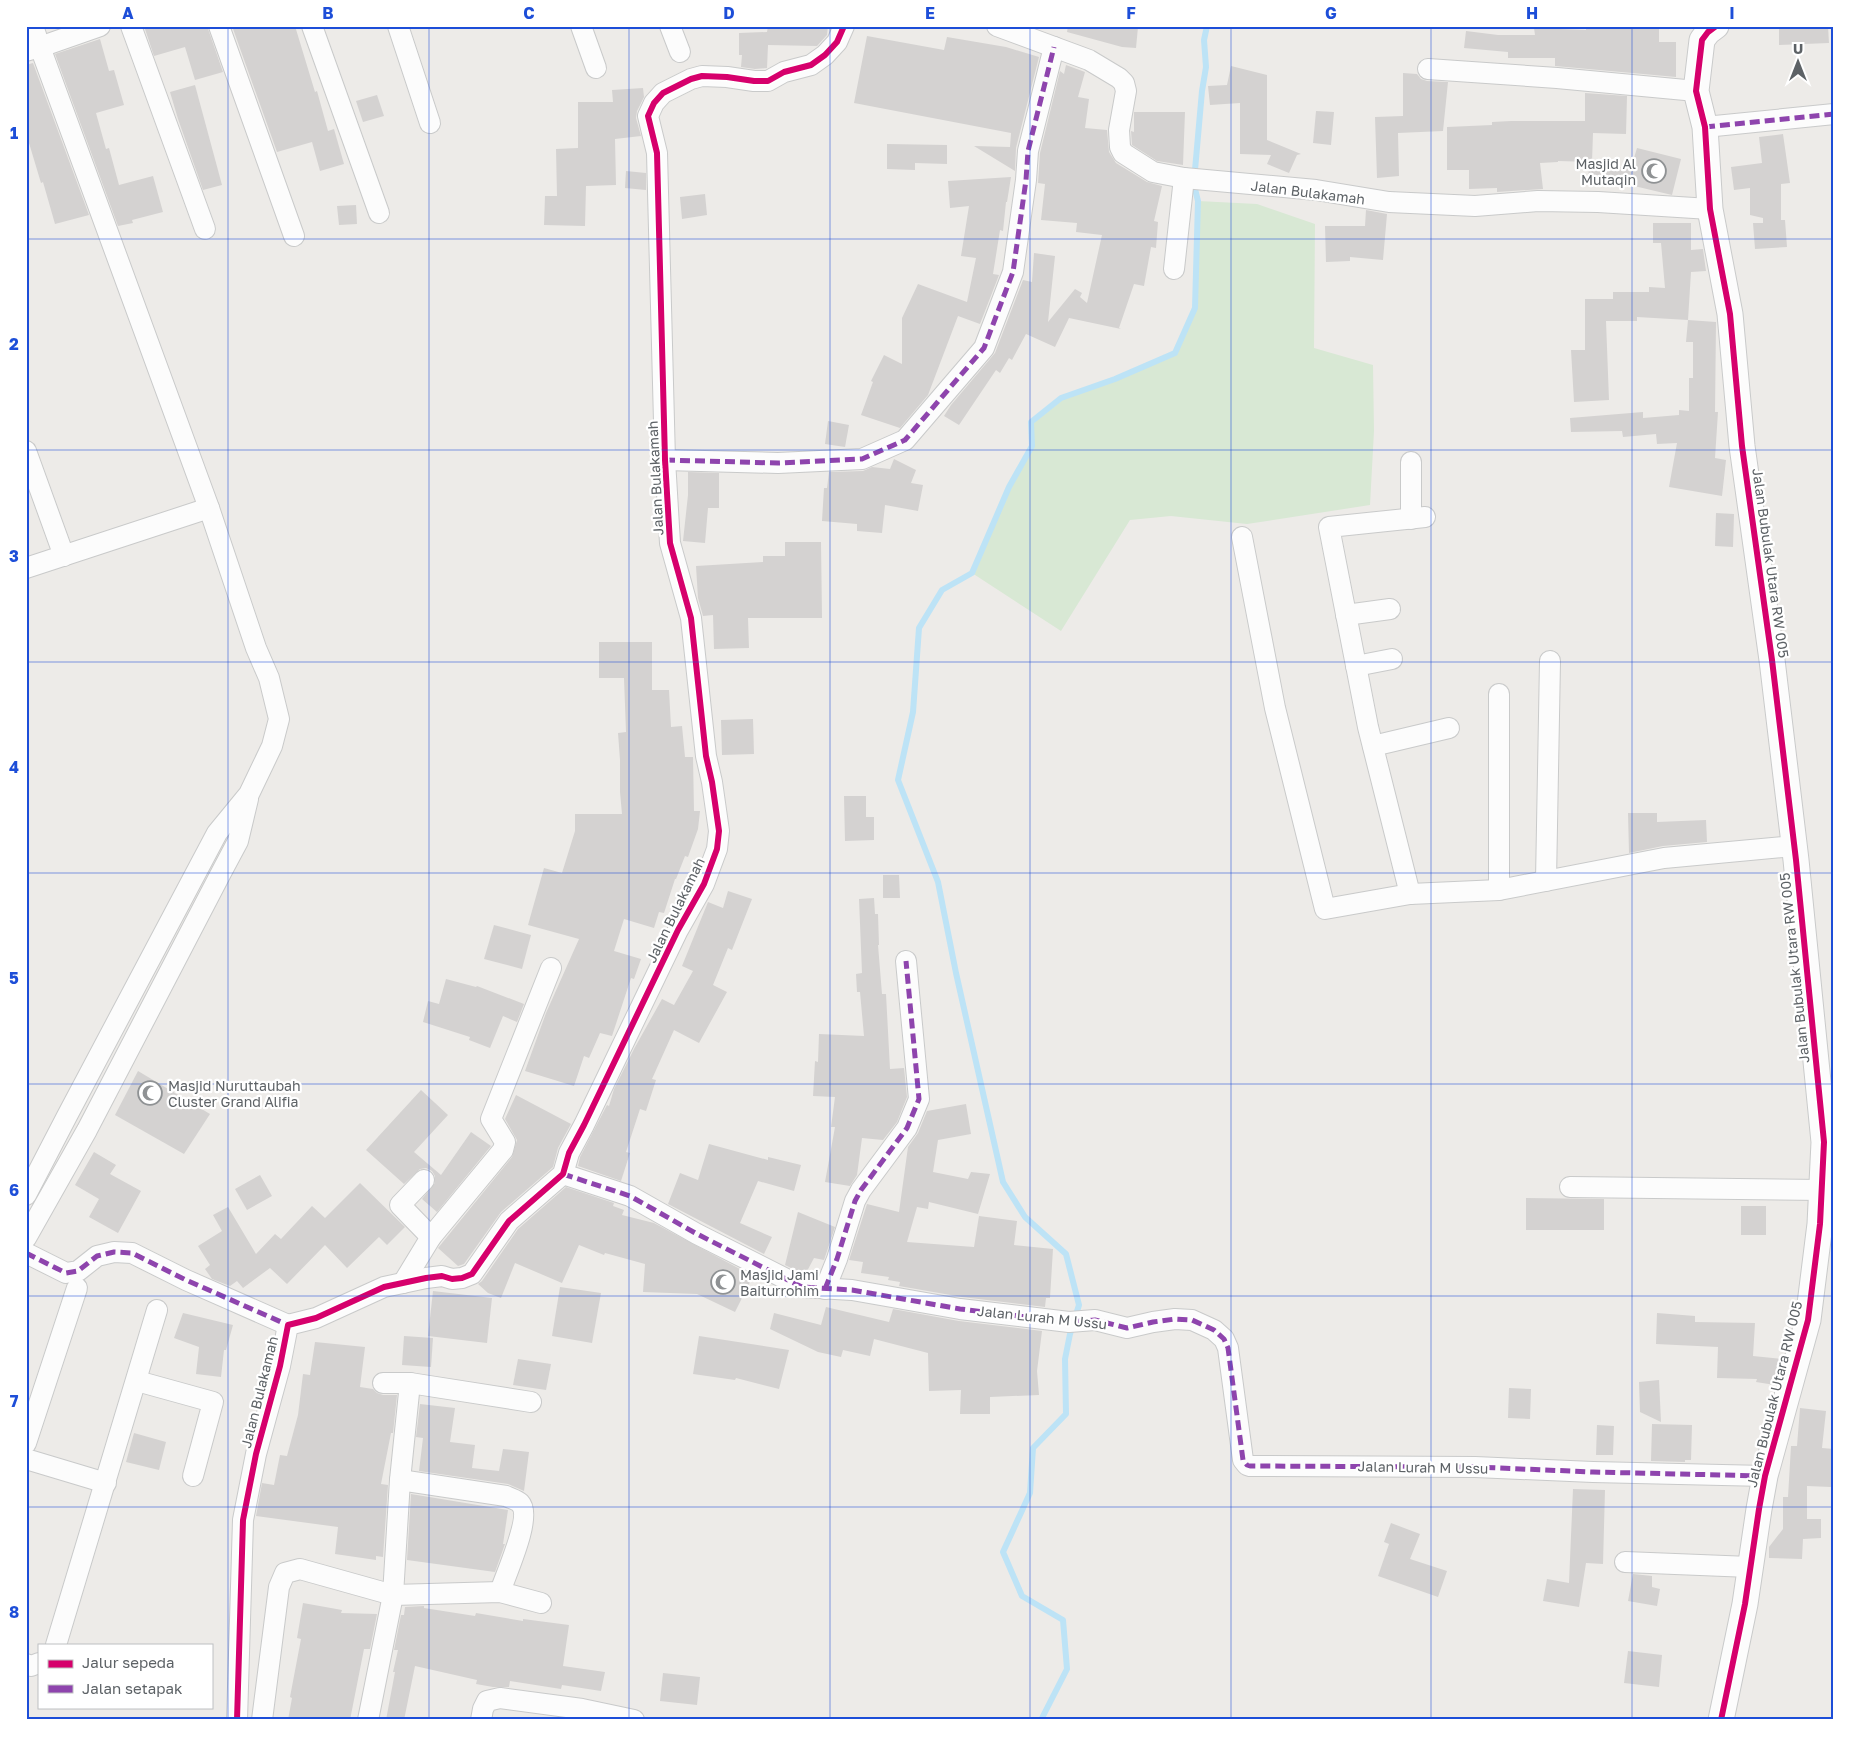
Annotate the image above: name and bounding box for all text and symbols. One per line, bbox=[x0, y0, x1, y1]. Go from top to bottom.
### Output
text: A bbox=[122, 3, 134, 23]
text: B bbox=[322, 3, 334, 23]
text: C bbox=[523, 3, 535, 23]
text: D bbox=[723, 3, 735, 23]
text: E bbox=[925, 3, 935, 23]
text: F bbox=[1126, 3, 1136, 23]
text: G bbox=[1325, 3, 1337, 23]
text: H bbox=[1526, 3, 1538, 23]
text: I bbox=[1729, 3, 1735, 23]
north arrow bbox=[1772, 38, 1822, 88]
text: U bbox=[1793, 40, 1803, 57]
text: 1 bbox=[10, 123, 18, 143]
place label: Masjid Al Mutaqin bbox=[1575, 155, 1636, 188]
mosque icon: Masjid Al Mutaqin bbox=[1641, 158, 1667, 184]
street label: Jalan Bulakamah bbox=[1250, 177, 1366, 207]
text: 2 bbox=[9, 334, 19, 354]
street label: Jalan Bulakamah bbox=[644, 420, 666, 536]
street label: Jalan Bubulak Utara RW 005 bbox=[1749, 467, 1793, 659]
text: 3 bbox=[9, 546, 19, 566]
text: 4 bbox=[9, 757, 19, 777]
street label: Jalan Bulakamah bbox=[642, 855, 708, 965]
street label: Jalan Bubulak Utara RW 005 bbox=[1776, 872, 1812, 1064]
text: 5 bbox=[9, 968, 19, 988]
place label: Masjid Nuruttaubah Cluster Grand Alifia bbox=[168, 1077, 301, 1110]
mosque icon: Masjid Nuruttaubah Cluster Grand Alifia bbox=[137, 1080, 163, 1106]
text: 6 bbox=[9, 1180, 19, 1200]
place label: Masjid Jami Baiturrohim bbox=[740, 1266, 819, 1299]
mosque icon: Masjid Jami Baiturrohim bbox=[710, 1269, 736, 1295]
street label: Jalan Bubulak Utara RW 005 bbox=[1743, 1299, 1805, 1489]
street label: Jalan Lurah M Ussu bbox=[976, 1302, 1108, 1332]
street label: Jalan Bulakamah bbox=[237, 1334, 281, 1450]
text: 7 bbox=[10, 1391, 19, 1411]
street label: Jalan Lurah M Ussu bbox=[1357, 1457, 1489, 1477]
text: 8 bbox=[9, 1602, 19, 1622]
legend bbox=[38, 1644, 212, 1708]
text: Jalur sepeda bbox=[82, 1653, 175, 1671]
text: Jalan setapak bbox=[82, 1679, 183, 1697]

